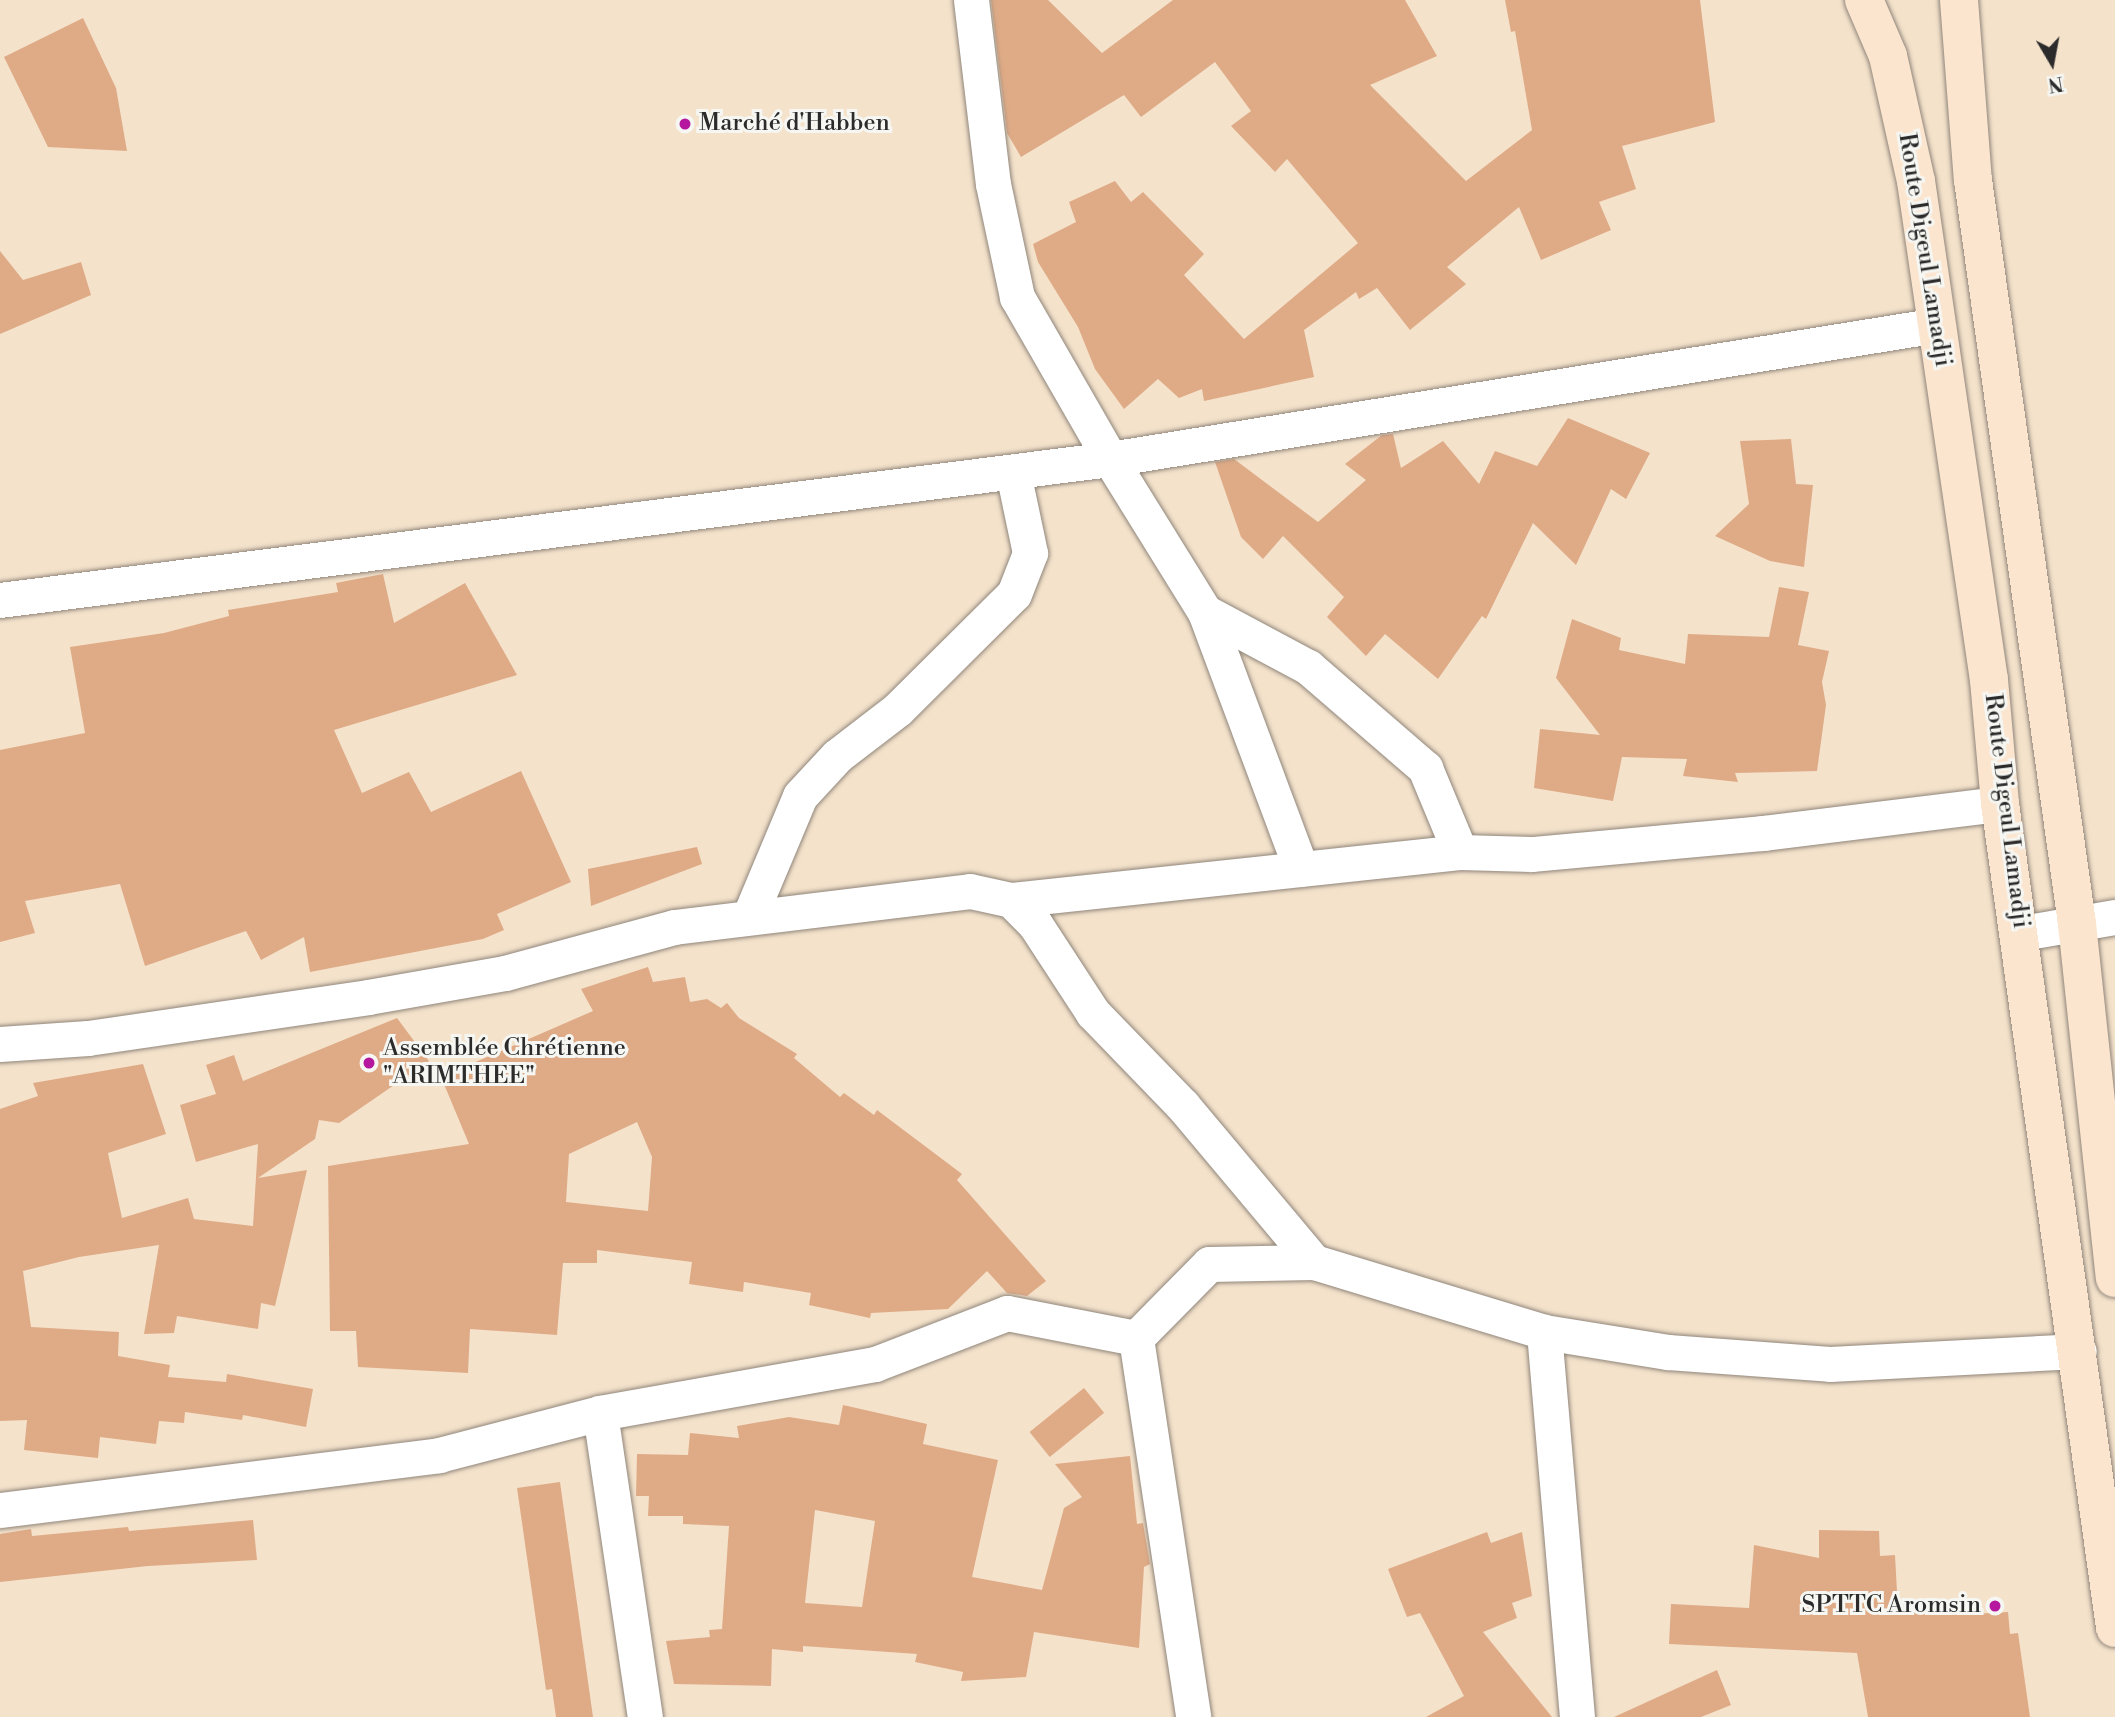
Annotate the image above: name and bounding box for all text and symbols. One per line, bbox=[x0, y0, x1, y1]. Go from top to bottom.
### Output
north arrow bbox=[2017, 28, 2087, 98]
text: N bbox=[2046, 71, 2065, 97]
place label: Marché d'Habben bbox=[699, 110, 890, 138]
marker: Marché d'Habben bbox=[677, 116, 693, 132]
street label: Route Digeul Lamadji bbox=[1891, 131, 1957, 369]
street label: Route Digeul Lamadji bbox=[1977, 692, 2035, 930]
place label: Assemblée Chrétienne "ARIMTHEE" bbox=[383, 1035, 626, 1091]
marker: Assemblée Chrétienne "ARIMTHEE" bbox=[361, 1055, 377, 1071]
place label: SPTTC Aromsin bbox=[1801, 1592, 1981, 1620]
marker: SPTTC Aromsin bbox=[1987, 1598, 2003, 1614]

